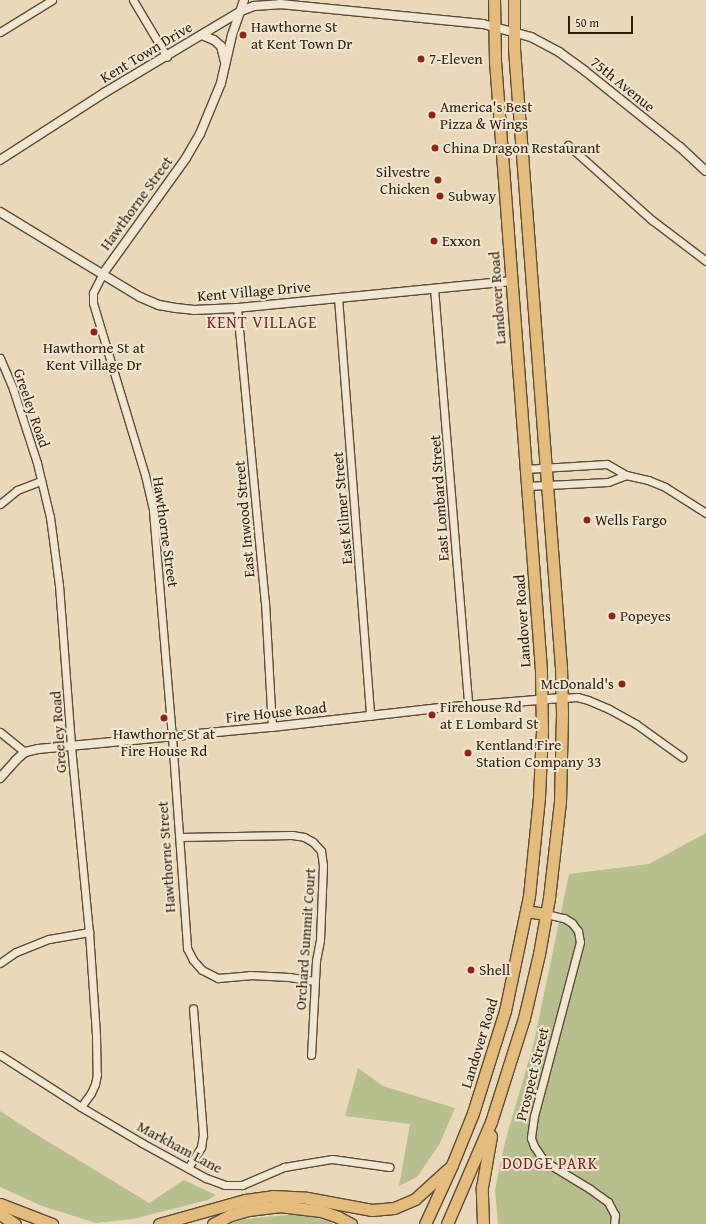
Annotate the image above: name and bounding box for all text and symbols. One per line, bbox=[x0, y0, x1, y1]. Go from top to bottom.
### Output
scale bar bbox=[570, 8, 635, 34]
text: 50 m bbox=[575, 14, 599, 31]
street label: Kent Town Drive bbox=[97, 17, 195, 87]
place label: Hawthorne St at Kent Town Dr bbox=[251, 17, 353, 52]
marker: Hawthorne St at Kent Town Dr bbox=[238, 30, 248, 40]
place label: 7-Eleven bbox=[429, 50, 483, 68]
street label: 75th Avenue bbox=[587, 53, 659, 115]
marker: 7-Eleven bbox=[416, 54, 426, 64]
place label: America's Best Pizza & Wings bbox=[440, 97, 532, 132]
marker: America's Best Pizza & Wings bbox=[427, 110, 437, 120]
place label: China Dragon Restaurant bbox=[443, 139, 601, 157]
marker: China Dragon Restaurant bbox=[430, 143, 440, 153]
street label: Hawthorne Street bbox=[96, 153, 176, 253]
place label: Silvestre Chicken bbox=[376, 162, 430, 197]
marker: Silvestre Chicken bbox=[433, 175, 443, 185]
place label: Subway bbox=[448, 187, 496, 205]
marker: Subway bbox=[435, 191, 445, 201]
place label: Exxon bbox=[442, 232, 481, 250]
marker: Exxon bbox=[429, 236, 439, 246]
street label: Landover Road bbox=[485, 251, 509, 345]
street label: Kent Village Drive bbox=[196, 277, 312, 305]
district label: KENT VILLAGE bbox=[207, 312, 317, 332]
marker: Hawthorne St at Kent Village Dr bbox=[89, 327, 99, 337]
place label: Hawthorne St at Kent Village Dr bbox=[43, 338, 145, 373]
street label: Greeley Road bbox=[10, 366, 54, 450]
street label: East Lombard Street bbox=[426, 434, 452, 562]
street label: East Kilmer Street bbox=[328, 451, 356, 565]
street label: East Inwood Street bbox=[230, 460, 258, 578]
street label: Hawthorne Street bbox=[149, 475, 183, 589]
place label: Wells Fargo bbox=[595, 511, 667, 529]
marker: Wells Fargo bbox=[582, 515, 592, 525]
street label: Landover Road bbox=[510, 574, 534, 668]
place label: Popeyes bbox=[620, 607, 671, 625]
marker: Popeyes bbox=[607, 611, 617, 621]
place label: McDonald's bbox=[541, 675, 614, 693]
marker: McDonald's bbox=[617, 679, 627, 689]
street label: Greeley Road bbox=[46, 690, 70, 774]
place label: Firehouse Rd at E Lombard St bbox=[440, 697, 539, 732]
street label: Fire House Road bbox=[225, 698, 327, 726]
marker: Firehouse Rd at E Lombard St bbox=[427, 710, 437, 720]
marker: Hawthorne St at Fire House Rd bbox=[159, 713, 169, 723]
place label: Hawthorne St at Fire House Rd bbox=[113, 724, 215, 759]
place label: Kentland Fire Station Company 33 bbox=[476, 735, 601, 770]
marker: Kentland Fire Station Company 33 bbox=[463, 748, 473, 758]
street label: Hawthorne Street bbox=[153, 801, 179, 913]
street label: Orchard Summit Court bbox=[291, 867, 319, 1011]
place label: Shell bbox=[479, 961, 510, 979]
marker: Shell bbox=[466, 965, 476, 975]
street label: Landover Road bbox=[457, 996, 501, 1090]
street label: Prospect Street bbox=[512, 1025, 552, 1123]
street label: Markham Lane bbox=[134, 1117, 226, 1177]
district label: DODGE PARK bbox=[502, 1153, 598, 1173]

